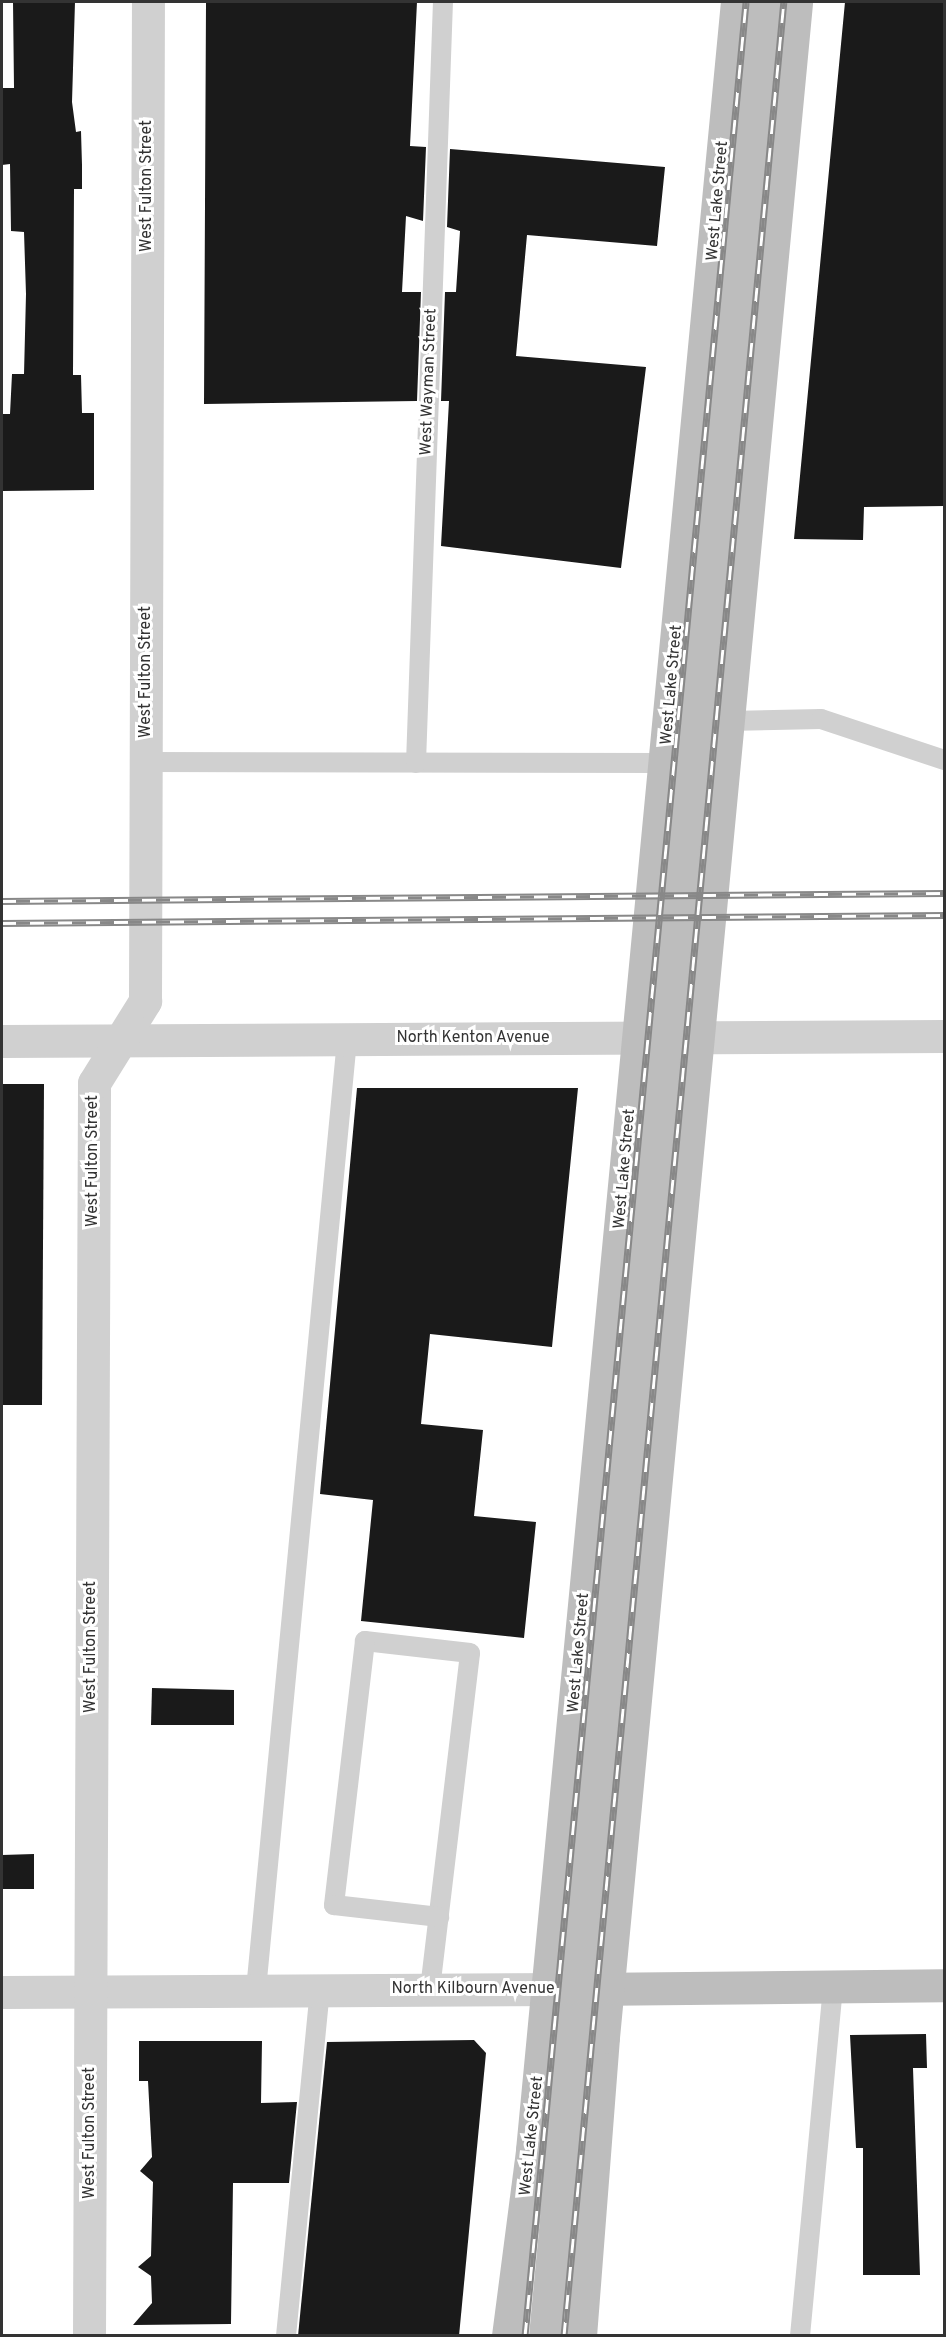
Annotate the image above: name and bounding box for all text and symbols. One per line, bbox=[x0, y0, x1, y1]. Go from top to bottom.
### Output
street label: West Fulton Street bbox=[137, 120, 157, 252]
street label: West Lake Street bbox=[703, 140, 733, 262]
street label: West Wayman Street bbox=[417, 308, 441, 456]
street label: West Fulton Street bbox=[136, 606, 156, 738]
street label: West Lake Street bbox=[657, 624, 687, 746]
street label: North Kenton Avenue bbox=[396, 1028, 550, 1048]
street label: West Fulton Street bbox=[83, 1095, 103, 1227]
street label: West Lake Street bbox=[610, 1108, 640, 1230]
street label: West Fulton Street bbox=[81, 1581, 101, 1713]
street label: West Lake Street bbox=[564, 1592, 594, 1714]
street label: North Kilbourn Avenue bbox=[391, 1979, 555, 1999]
street label: West Fulton Street bbox=[80, 2067, 100, 2199]
street label: West Lake Street bbox=[516, 2075, 548, 2197]

